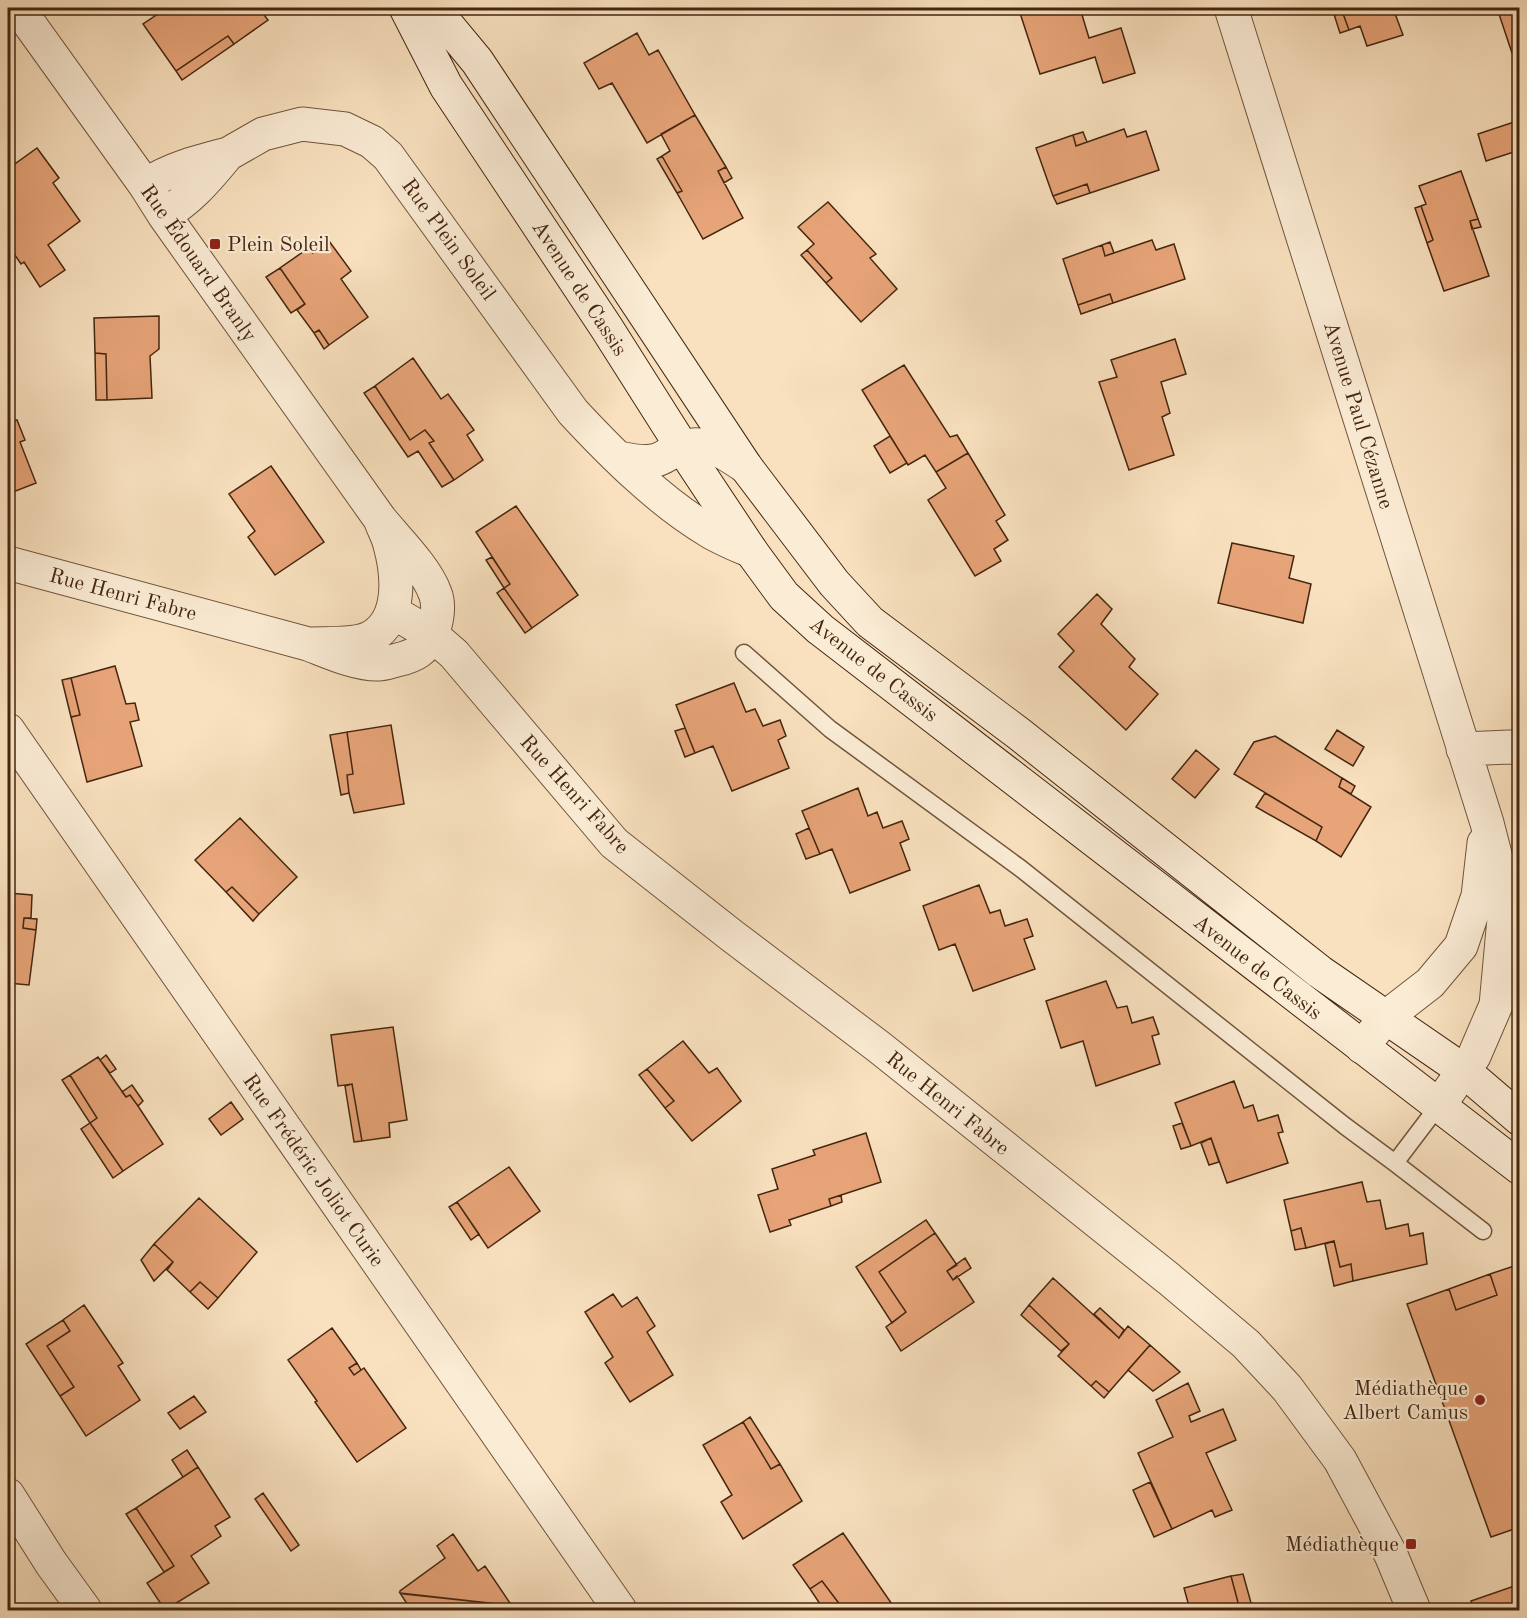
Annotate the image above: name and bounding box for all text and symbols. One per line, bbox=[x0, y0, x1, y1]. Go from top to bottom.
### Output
street label: Rue Plein Soleil bbox=[397, 175, 499, 305]
street label: Rue Édouard Branly bbox=[136, 179, 263, 346]
street label: Avenue de Cassis bbox=[527, 217, 630, 360]
place label: Plein Soleil bbox=[227, 235, 330, 256]
marker: Plein Soleil bbox=[208, 237, 222, 251]
street label: Avenue Paul Cézanne bbox=[1319, 319, 1396, 512]
street label: Rue Henri Fabre bbox=[47, 566, 199, 625]
street label: Avenue de Cassis bbox=[805, 614, 941, 727]
street label: Rue Henri Fabre bbox=[515, 732, 632, 858]
street label: Avenue de Cassis bbox=[1189, 912, 1325, 1025]
street label: Rue Henri Fabre bbox=[881, 1048, 1013, 1160]
street label: Rue Frédéric Joliot Curie bbox=[238, 1071, 387, 1271]
place label: Médiathèque Albert Camus bbox=[1343, 1379, 1468, 1424]
marker: Médiathèque Albert Camus bbox=[1473, 1393, 1487, 1407]
place label: Médiathèque bbox=[1285, 1535, 1399, 1556]
marker: Médiathèque bbox=[1404, 1537, 1418, 1551]

